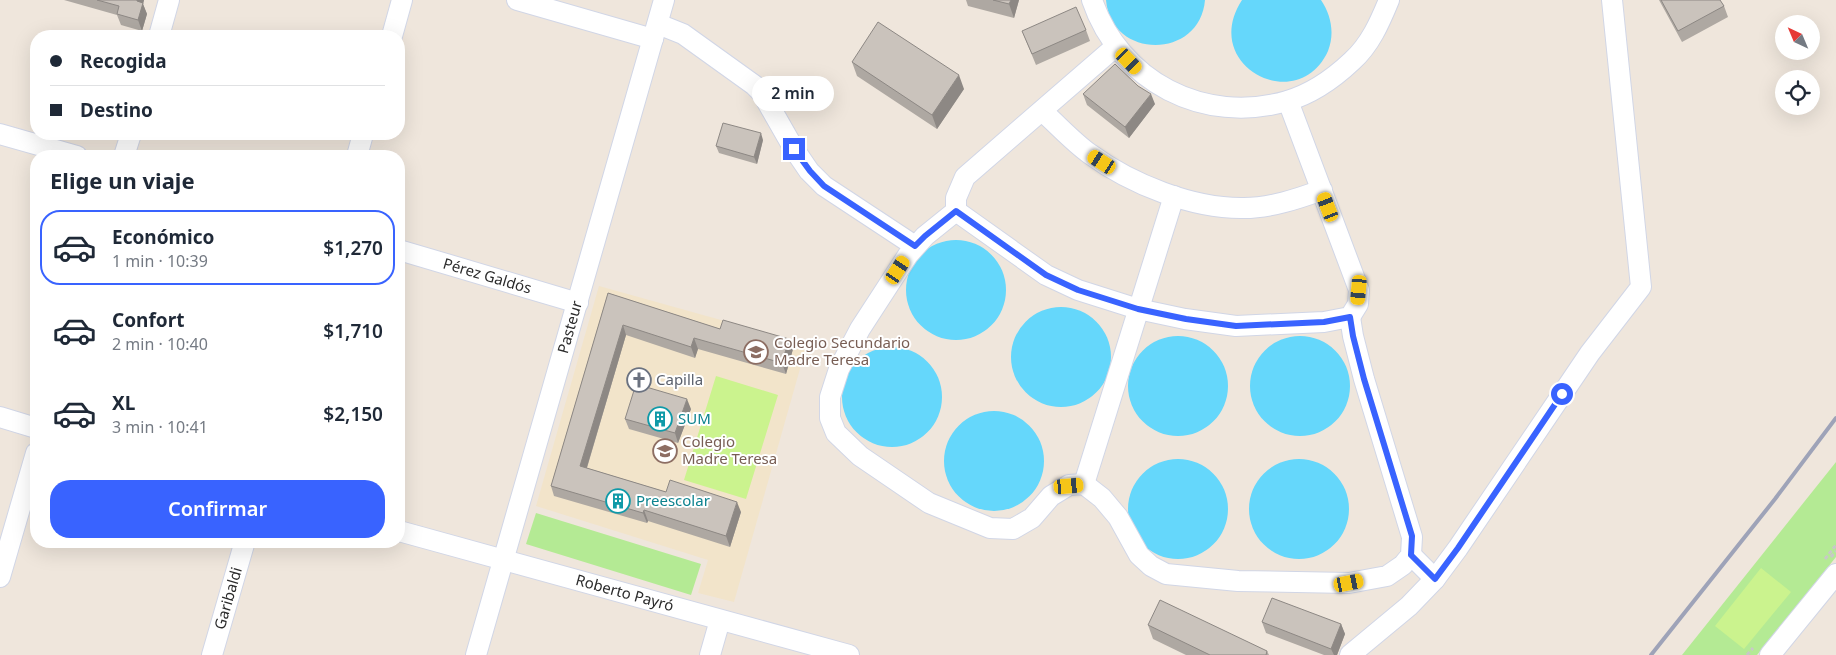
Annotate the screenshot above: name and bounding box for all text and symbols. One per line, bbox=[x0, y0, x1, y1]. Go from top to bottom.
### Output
north arrow bbox=[1775, 15, 1820, 60]
map controls bbox=[1775, 15, 1820, 115]
car bbox=[1113, 45, 1144, 77]
text: Recogida bbox=[80, 48, 167, 74]
button: locate bbox=[1775, 70, 1820, 115]
callout: 2 min bbox=[753, 76, 835, 112]
text: 2 min bbox=[771, 82, 815, 104]
text: Destino bbox=[80, 97, 153, 123]
route end bbox=[783, 138, 805, 160]
car bbox=[1085, 148, 1118, 176]
text: Elige un viaje bbox=[50, 165, 195, 195]
car bbox=[1315, 190, 1340, 224]
text: Económico bbox=[112, 224, 214, 250]
icon: car bbox=[52, 225, 97, 270]
text: $1,270 bbox=[323, 235, 383, 261]
text: 1 min · 10:39 bbox=[112, 250, 208, 272]
street label: Pérez Galdós bbox=[441, 253, 534, 298]
car bbox=[883, 253, 912, 287]
car bbox=[1350, 274, 1367, 306]
street label: Pasteur bbox=[552, 298, 586, 356]
text: Confort bbox=[112, 307, 184, 333]
icon: car bbox=[52, 308, 97, 353]
text: $1,710 bbox=[323, 318, 383, 344]
place label: Colegio Secundario Madre Teresa bbox=[774, 332, 910, 369]
text: 2 min · 10:40 bbox=[112, 333, 208, 355]
school or university icon: Colegio Secundario Madre Teresa bbox=[743, 339, 769, 365]
church icon: Capilla bbox=[626, 367, 652, 393]
place label: Capilla bbox=[656, 369, 703, 389]
route start bbox=[1551, 383, 1573, 405]
text: XL bbox=[112, 390, 135, 416]
icon: car bbox=[52, 391, 97, 436]
text: $2,150 bbox=[323, 401, 383, 427]
building icon: SUM bbox=[647, 406, 673, 432]
place label: SUM bbox=[678, 408, 711, 428]
text: 3 min · 10:41 bbox=[112, 416, 208, 438]
place label: Colegio Madre Teresa bbox=[682, 431, 777, 468]
school or university icon: Colegio Madre Teresa bbox=[652, 438, 678, 464]
car bbox=[1053, 477, 1084, 495]
button: Confirmar bbox=[50, 480, 385, 538]
building icon: Preescolar bbox=[605, 488, 631, 514]
place label: Preescolar bbox=[636, 490, 710, 510]
street label: Garibaldi bbox=[209, 565, 246, 632]
street label: Roberto Payró bbox=[574, 569, 676, 615]
car bbox=[1332, 573, 1365, 593]

